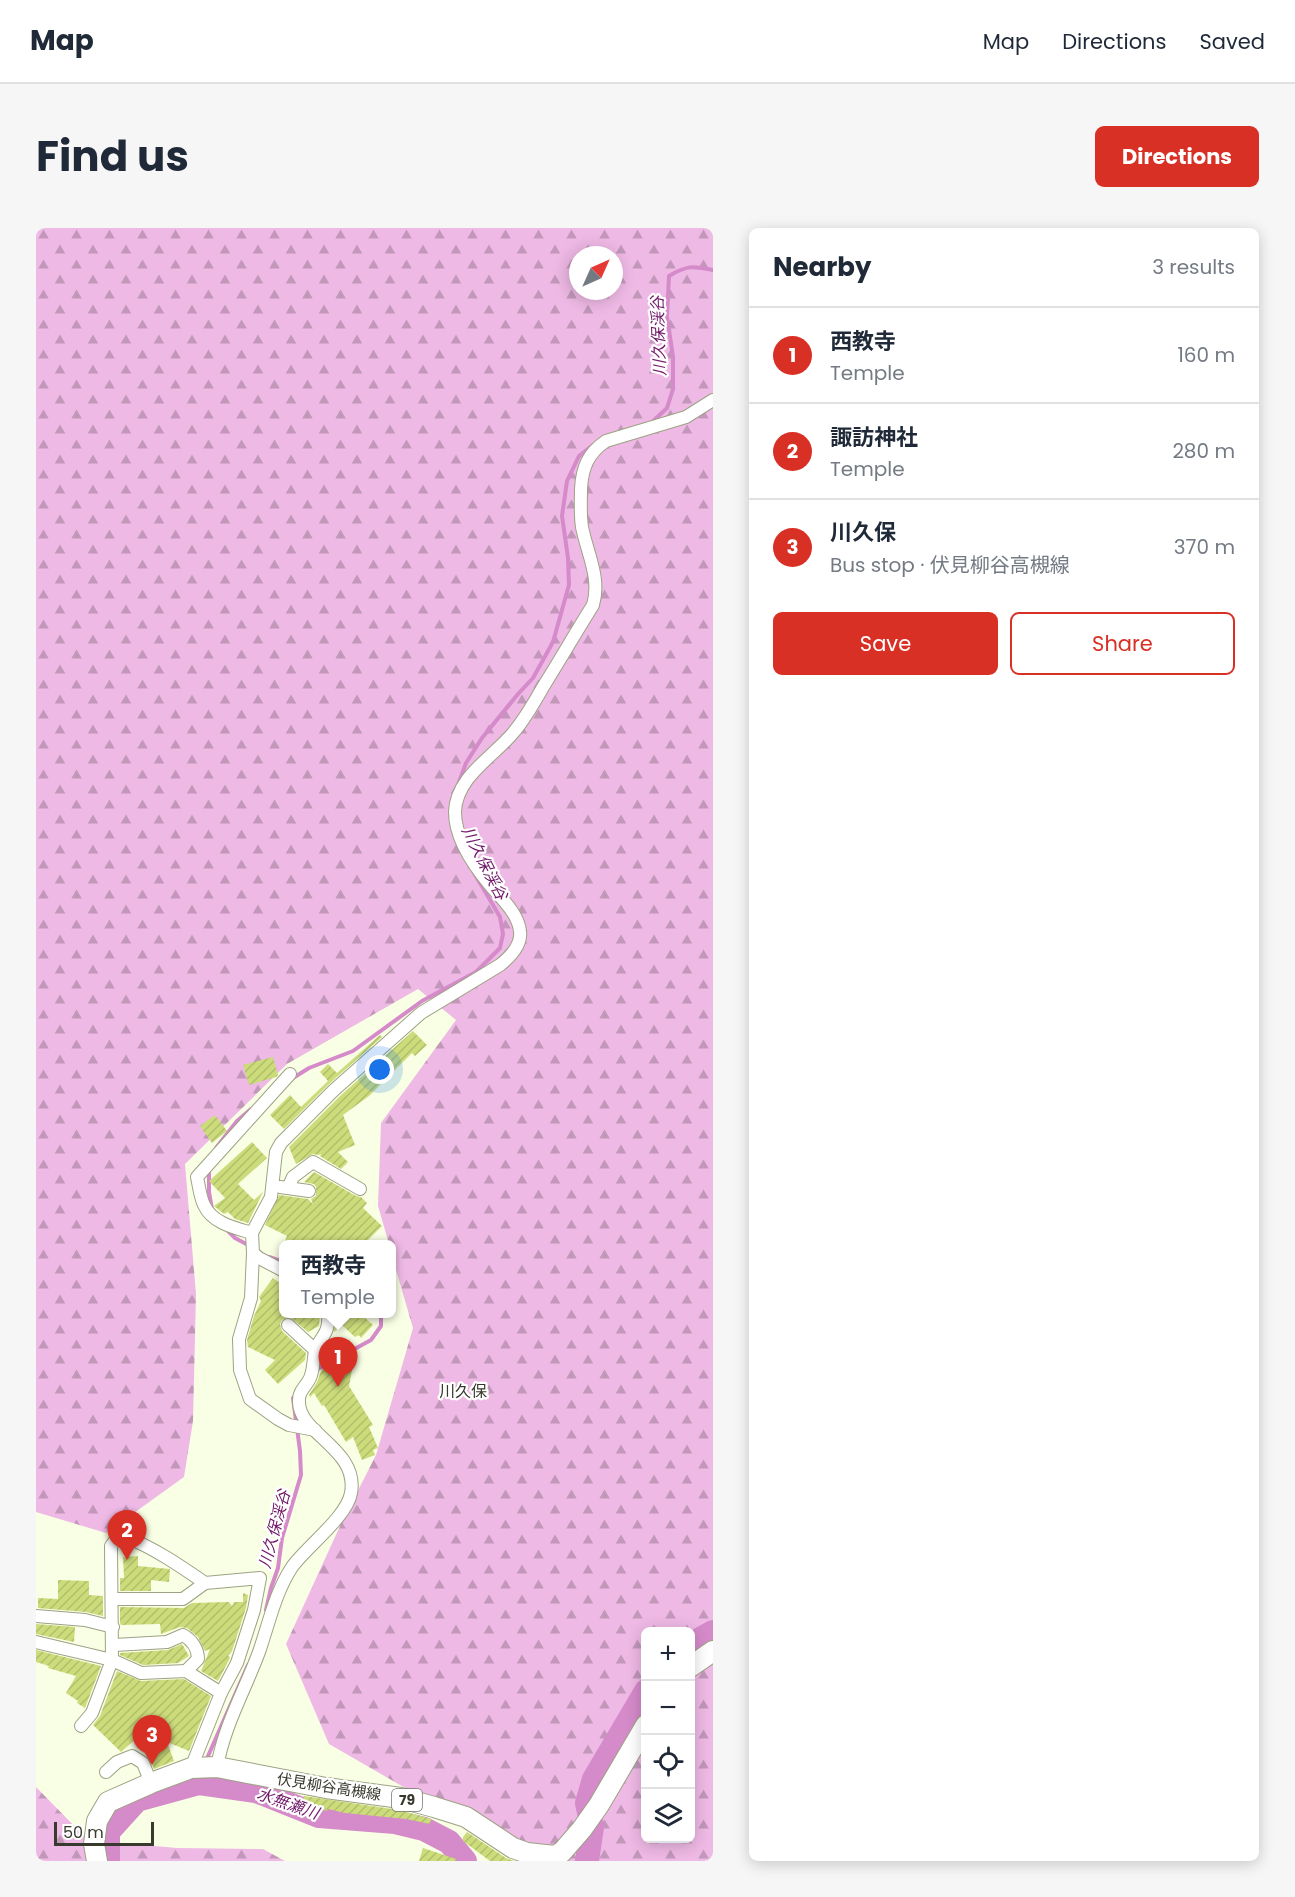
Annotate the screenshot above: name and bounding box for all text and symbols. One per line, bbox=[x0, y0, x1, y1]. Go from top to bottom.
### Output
text: Map bbox=[30, 21, 94, 60]
text: Map bbox=[983, 27, 1029, 56]
text: Directions bbox=[1062, 27, 1166, 56]
text: Saved bbox=[1199, 27, 1265, 56]
button: Directions bbox=[1095, 126, 1259, 187]
text: Find us bbox=[36, 127, 189, 186]
north arrow bbox=[569, 246, 623, 300]
text: Nearby bbox=[773, 249, 871, 285]
text: 3 results bbox=[1152, 253, 1235, 281]
water label: 川久保渓谷 bbox=[646, 294, 671, 376]
text: 西教寺 bbox=[830, 326, 896, 357]
text: 1 bbox=[789, 341, 796, 369]
text: 160 m bbox=[1177, 341, 1235, 369]
text: Temple bbox=[830, 359, 905, 387]
text: 諏訪神社 bbox=[830, 422, 918, 453]
text: 2 bbox=[787, 437, 798, 465]
text: 280 m bbox=[1172, 437, 1235, 465]
text: Temple bbox=[830, 455, 905, 483]
text: 川久保 bbox=[830, 517, 896, 548]
text: 3 bbox=[786, 533, 799, 561]
text: 370 m bbox=[1174, 533, 1235, 561]
text: Bus stop · 伏見柳谷高槻線 bbox=[830, 551, 1070, 579]
button: Save bbox=[773, 612, 998, 675]
button: Share bbox=[1010, 612, 1235, 675]
water label: 川久保渓谷 bbox=[456, 822, 514, 906]
your location bbox=[365, 1055, 394, 1084]
popup bbox=[279, 1240, 396, 1318]
text: 西教寺 bbox=[300, 1250, 366, 1281]
text: Temple bbox=[300, 1283, 375, 1311]
pin: 1 bbox=[318, 1338, 358, 1387]
district label: 川久保 bbox=[439, 1380, 487, 1403]
water label: 川久保渓谷 bbox=[253, 1486, 296, 1571]
pin: 2 bbox=[108, 1510, 146, 1560]
map controls bbox=[641, 1627, 695, 1843]
button: + bbox=[641, 1627, 695, 1681]
button: − bbox=[641, 1681, 695, 1735]
pin: 3 bbox=[132, 1716, 172, 1765]
button: locate bbox=[641, 1735, 695, 1789]
street label: 伏見柳谷高槻線 bbox=[276, 1768, 383, 1805]
water label: 水無瀬川 bbox=[254, 1782, 324, 1825]
road number: 79 bbox=[392, 1789, 422, 1811]
button: layers bbox=[641, 1789, 695, 1843]
scale bar bbox=[54, 1819, 154, 1846]
text: 50 m bbox=[63, 1821, 104, 1844]

